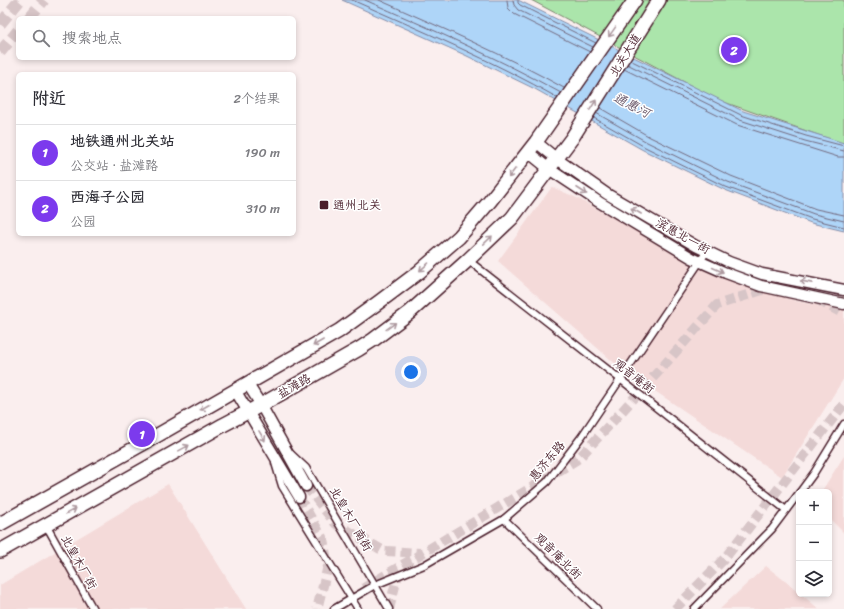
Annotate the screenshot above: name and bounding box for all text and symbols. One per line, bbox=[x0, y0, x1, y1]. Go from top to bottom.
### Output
search box bbox=[16, 16, 296, 60]
text: 搜索地点 bbox=[62, 25, 122, 51]
one-way arrow bbox=[608, 26, 616, 37]
icon: search bbox=[30, 27, 52, 49]
street label: 北关大道 bbox=[603, 29, 647, 81]
pin: 2 bbox=[721, 35, 747, 65]
text: 附近 bbox=[32, 83, 66, 113]
water label: 通惠河 bbox=[609, 86, 656, 125]
text: 2个结果 bbox=[233, 87, 280, 110]
one-way arrow bbox=[590, 99, 598, 111]
text: 地铁通州北关站 bbox=[70, 128, 175, 154]
text: 1 bbox=[42, 141, 48, 164]
text: 190 m bbox=[245, 141, 280, 164]
text: 公交站 · 盐滩路 bbox=[70, 154, 158, 177]
one-way arrow bbox=[508, 167, 516, 178]
text: 西海子公园 bbox=[70, 184, 145, 210]
one-way arrow bbox=[576, 187, 588, 195]
place label: 通州北关 bbox=[333, 194, 381, 216]
text: 2 bbox=[41, 197, 49, 220]
text: 310 m bbox=[246, 197, 280, 220]
marker: 通州北关 bbox=[318, 199, 330, 211]
one-way arrow bbox=[630, 206, 642, 214]
text: 公园 bbox=[70, 210, 96, 233]
street label: 滨惠北一街 bbox=[651, 212, 715, 260]
one-way arrow bbox=[483, 236, 493, 245]
one-way arrow bbox=[418, 263, 429, 272]
one-way arrow bbox=[712, 267, 724, 274]
one-way arrow bbox=[800, 278, 813, 286]
one-way arrow bbox=[385, 322, 396, 330]
one-way arrow bbox=[312, 339, 324, 347]
street label: 观音庵街 bbox=[608, 353, 660, 399]
your location bbox=[401, 362, 421, 382]
street label: 盐滩路 bbox=[273, 367, 315, 405]
one-way arrow bbox=[199, 404, 211, 412]
pin: 1 bbox=[129, 419, 155, 449]
one-way arrow bbox=[259, 430, 267, 442]
street label: 惠济东路 bbox=[523, 436, 571, 486]
one-way arrow bbox=[178, 443, 190, 451]
street label: 北皇木厂南街 bbox=[323, 482, 379, 556]
map controls bbox=[796, 489, 832, 597]
button: + bbox=[796, 489, 832, 525]
one-way arrow bbox=[64, 507, 76, 515]
button: − bbox=[796, 525, 832, 561]
street label: 观音庵北街 bbox=[529, 527, 587, 585]
street label: 北皇木厂街 bbox=[55, 530, 103, 594]
button: layers bbox=[796, 561, 832, 597]

